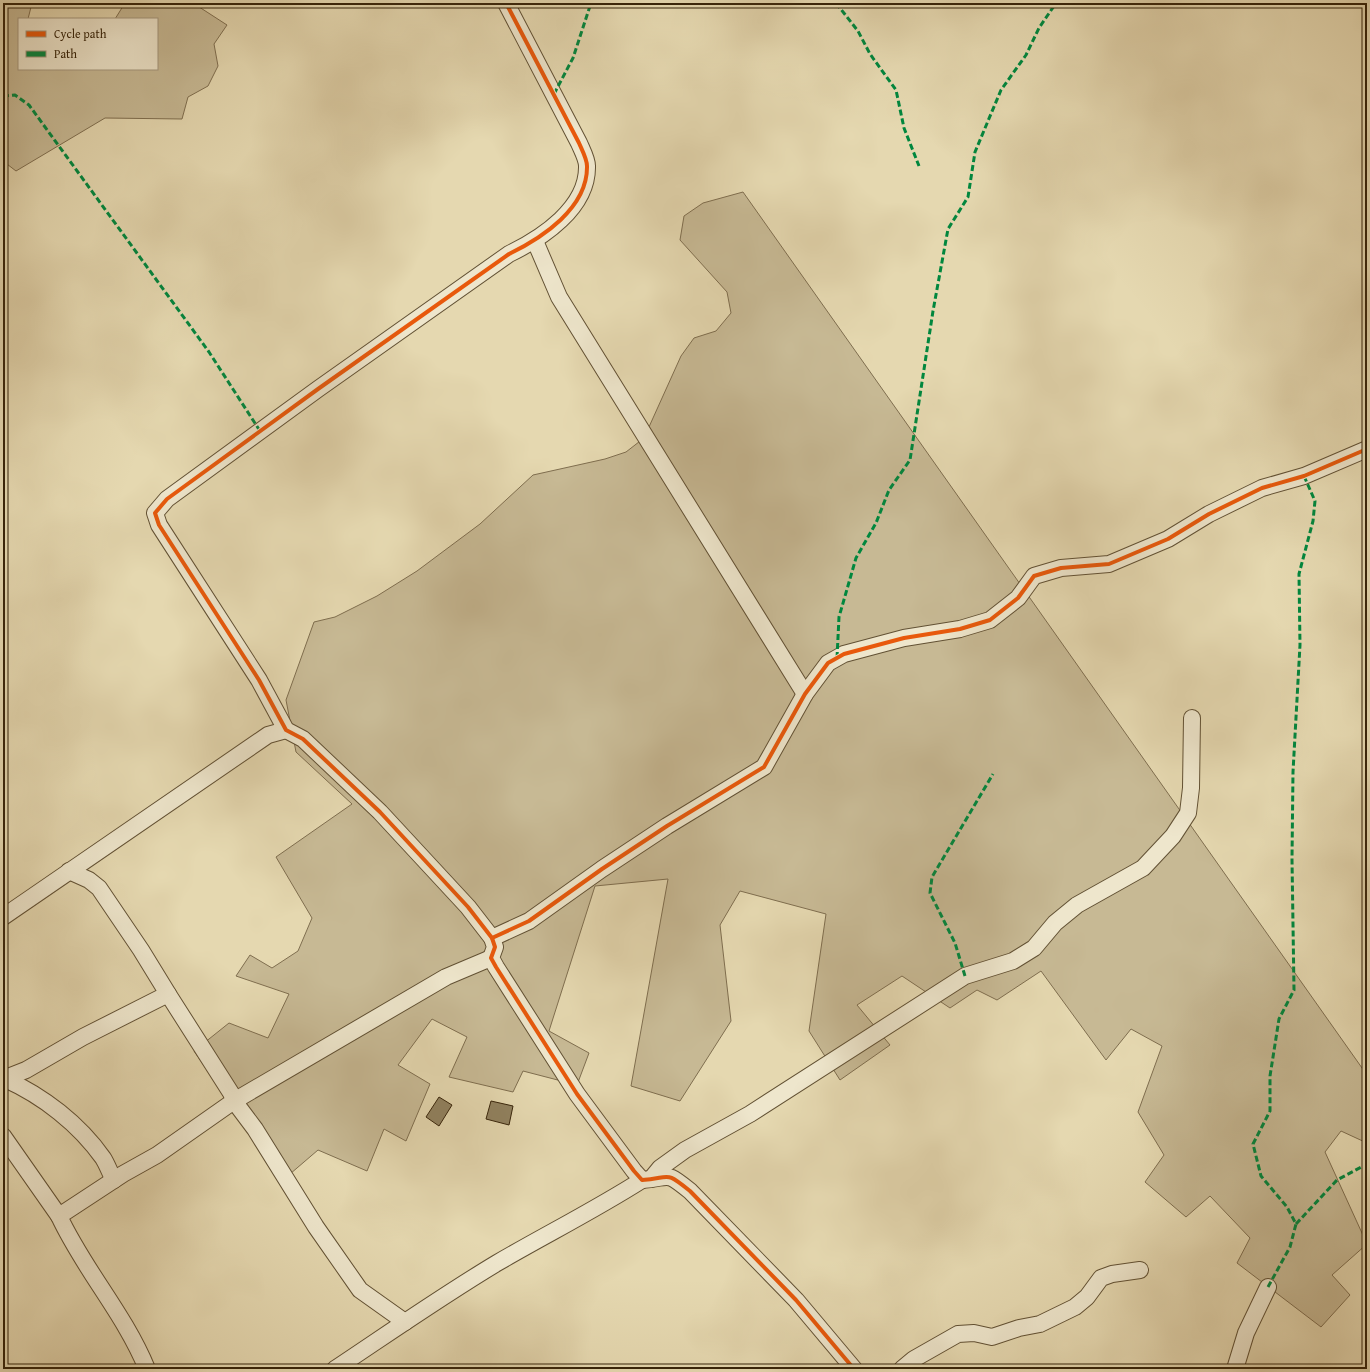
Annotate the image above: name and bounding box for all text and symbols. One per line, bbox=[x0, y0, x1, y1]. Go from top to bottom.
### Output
legend bbox=[18, 18, 158, 70]
text: Cycle path bbox=[54, 25, 107, 42]
text: Path bbox=[54, 45, 77, 62]

